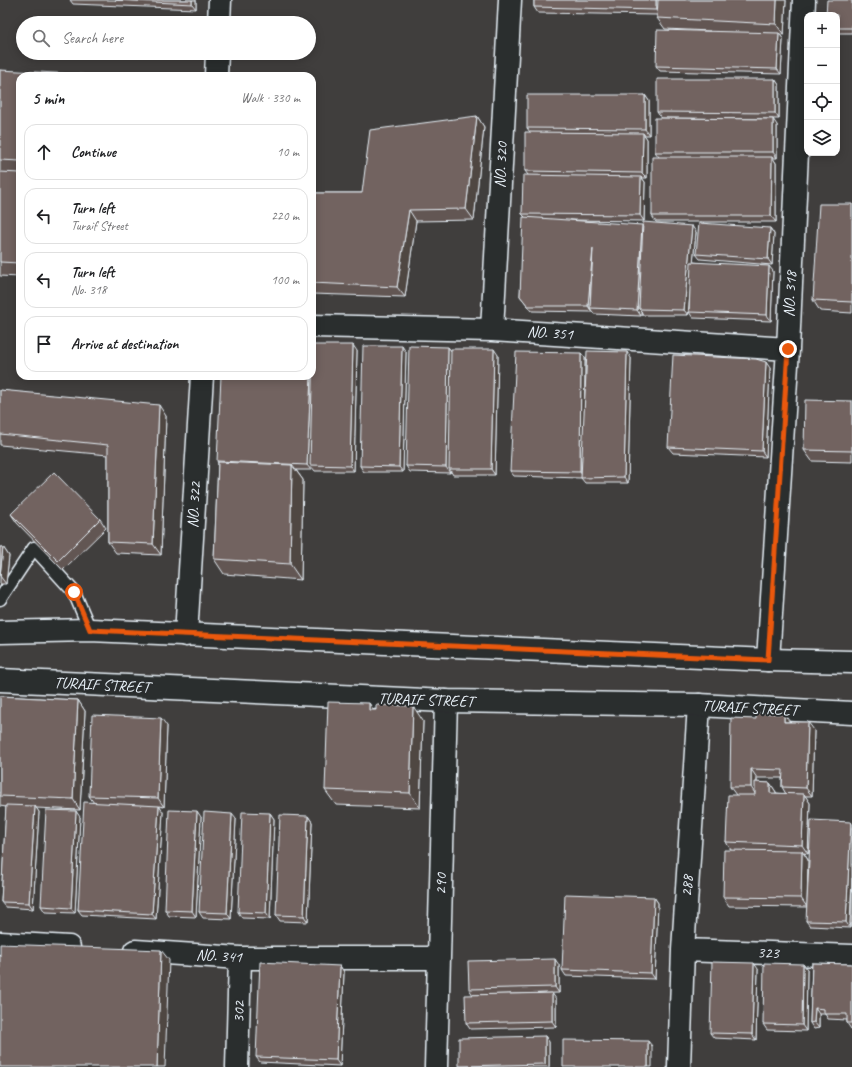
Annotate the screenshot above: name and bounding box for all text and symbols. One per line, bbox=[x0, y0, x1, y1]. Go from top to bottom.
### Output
map controls bbox=[804, 12, 840, 156]
button: + bbox=[804, 12, 840, 48]
search box bbox=[16, 16, 316, 60]
icon: search bbox=[30, 27, 52, 49]
text: Search here bbox=[62, 29, 123, 48]
button: − bbox=[804, 48, 840, 84]
button: locate bbox=[804, 84, 840, 120]
text: 5 min bbox=[32, 88, 64, 109]
text: Walk · 330 m bbox=[241, 90, 300, 106]
button: layers bbox=[804, 120, 840, 156]
street label: NO. 320 bbox=[490, 140, 512, 189]
icon: ahead bbox=[33, 141, 55, 163]
text: Continue bbox=[71, 143, 116, 162]
text: 10 m bbox=[277, 144, 299, 160]
text: Turn left bbox=[71, 199, 114, 218]
icon: left bbox=[33, 205, 55, 227]
text: 220 m bbox=[271, 208, 299, 224]
text: Turaif Street bbox=[71, 218, 128, 234]
text: Turn left bbox=[71, 263, 114, 282]
icon: left bbox=[33, 269, 55, 291]
street label: NO. 318 bbox=[779, 269, 801, 318]
text: 100 m bbox=[271, 272, 299, 288]
text: No. 318 bbox=[71, 282, 107, 298]
street label: NO. 351 bbox=[526, 321, 575, 345]
icon: arrive bbox=[33, 333, 55, 355]
text: Arrive at destination bbox=[71, 335, 178, 354]
route end bbox=[779, 340, 797, 358]
street label: NO. 322 bbox=[182, 479, 206, 529]
route start bbox=[65, 583, 83, 601]
street label: TURAIF STREET bbox=[54, 673, 154, 698]
street label: TURAIF STREET bbox=[378, 688, 478, 712]
street label: TURAIF STREET bbox=[702, 696, 802, 721]
street label: 290 bbox=[431, 871, 451, 895]
street label: 288 bbox=[676, 873, 698, 897]
street label: 323 bbox=[757, 943, 781, 963]
street label: NO. 341 bbox=[195, 945, 243, 967]
street label: 302 bbox=[229, 999, 249, 1023]

